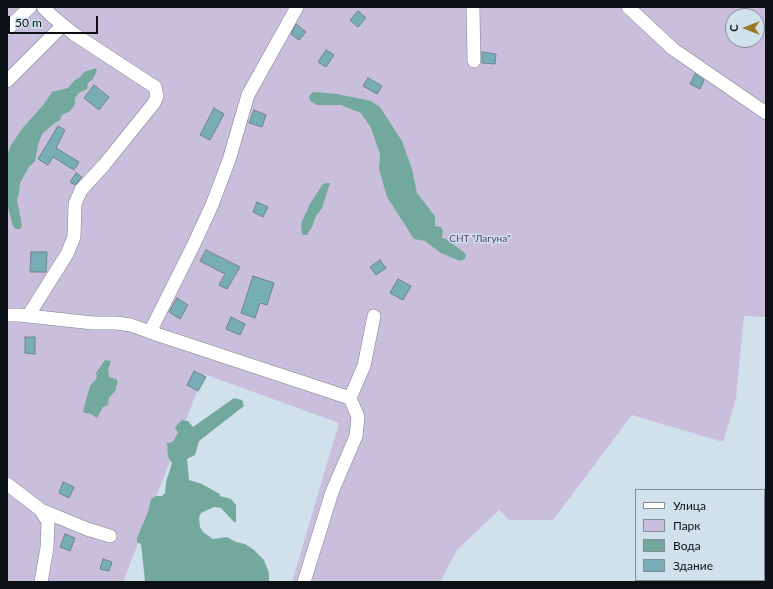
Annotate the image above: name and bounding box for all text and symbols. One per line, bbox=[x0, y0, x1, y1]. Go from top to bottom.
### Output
scale bar bbox=[10, 8, 100, 34]
north arrow bbox=[725, 8, 765, 48]
text: 50 m bbox=[15, 15, 42, 30]
text: С bbox=[727, 24, 740, 32]
park label: СНТ "Лагуна" bbox=[449, 233, 511, 245]
legend bbox=[635, 489, 765, 581]
text: Улица bbox=[673, 498, 706, 513]
text: Парк bbox=[673, 518, 701, 533]
text: Вода bbox=[673, 538, 701, 553]
text: Здание bbox=[673, 558, 713, 573]

